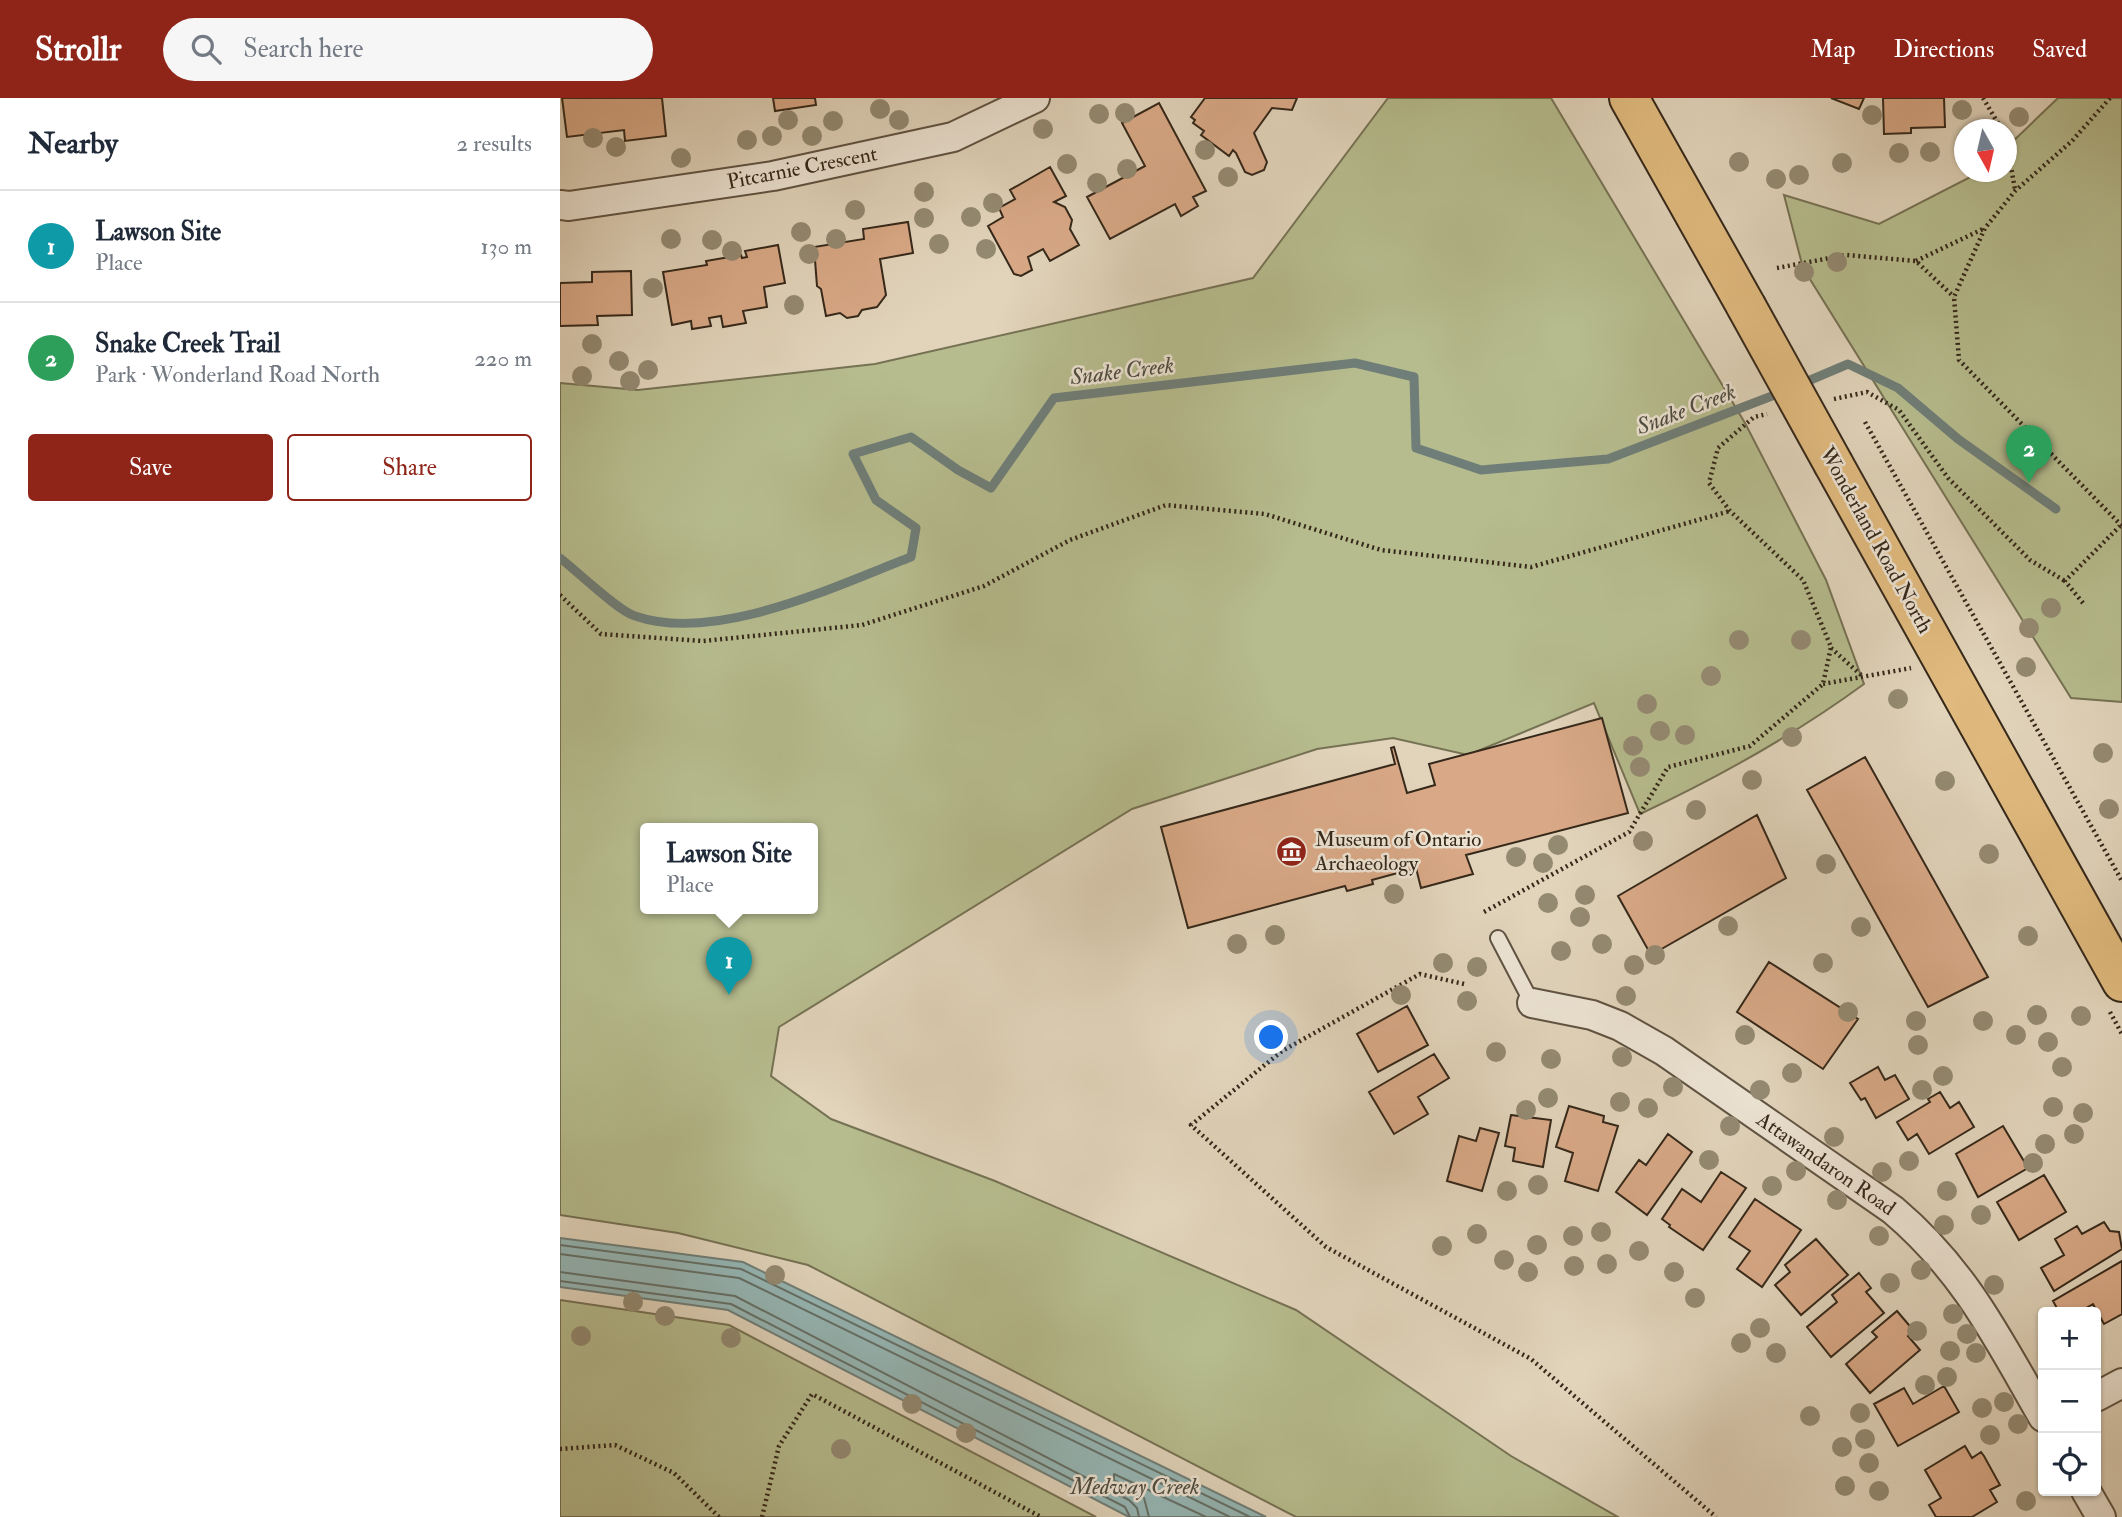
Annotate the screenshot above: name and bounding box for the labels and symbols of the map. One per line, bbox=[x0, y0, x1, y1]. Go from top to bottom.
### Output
north arrow bbox=[1954, 119, 2017, 182]
street label: Pitcarnie Crescent bbox=[725, 140, 880, 196]
water label: Snake Creek bbox=[1067, 350, 1176, 392]
water label: Snake Creek bbox=[1631, 377, 1740, 442]
pin: 2 bbox=[2006, 425, 2052, 483]
street label: Wonderland Road North bbox=[1813, 441, 1939, 638]
place label: Museum of Ontario Archaeology bbox=[1314, 826, 1481, 877]
museum icon: Museum of Ontario Archaeology bbox=[1275, 834, 1309, 868]
pin: 1 bbox=[706, 937, 752, 995]
your location bbox=[1254, 1020, 1288, 1054]
street label: Attawandaron Road bbox=[1750, 1105, 1901, 1222]
water label: Medway Creek bbox=[1068, 1472, 1200, 1501]

